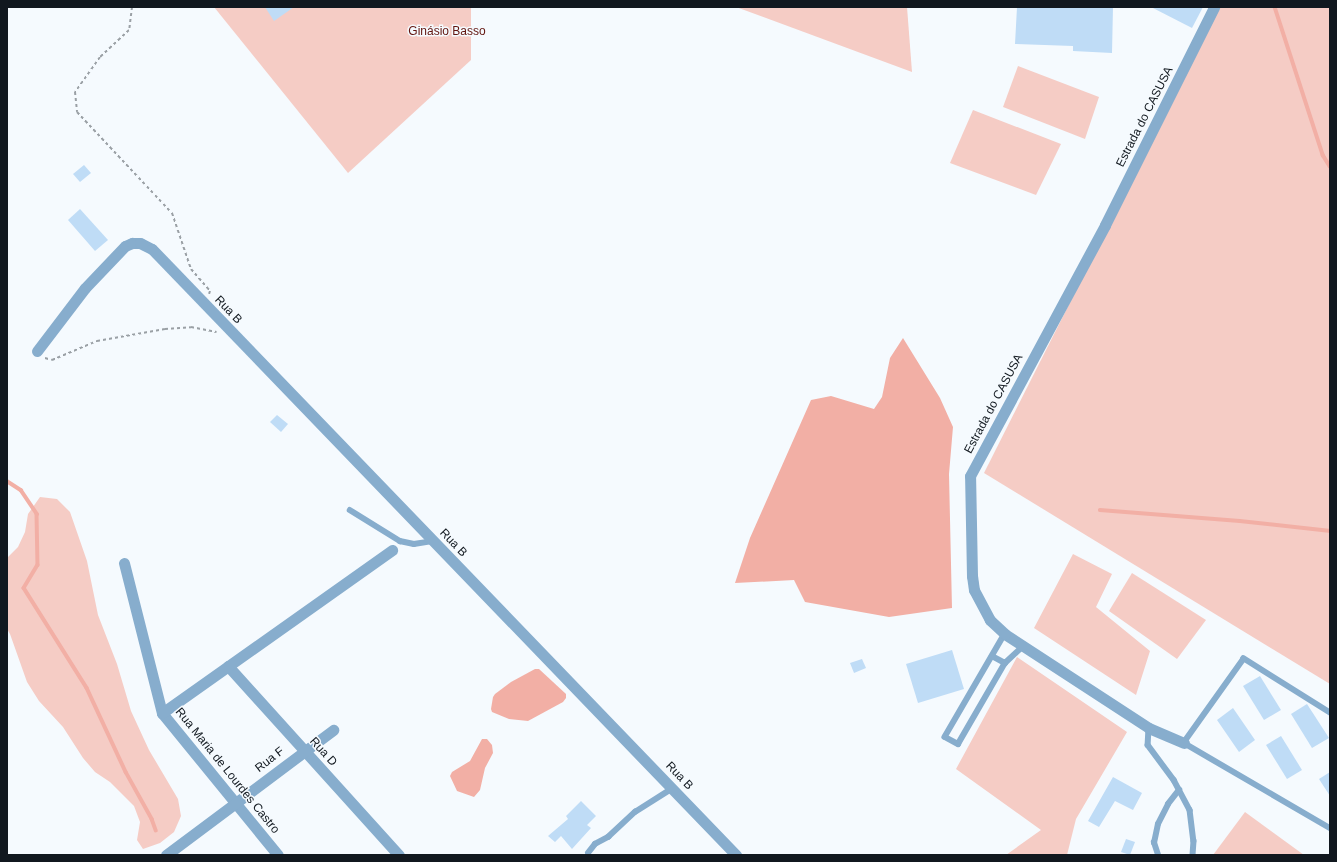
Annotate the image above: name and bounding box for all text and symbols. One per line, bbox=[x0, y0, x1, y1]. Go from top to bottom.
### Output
park label: Ginásio Basso bbox=[408, 25, 486, 39]
street label: Estrada do CASUSA bbox=[1113, 64, 1177, 170]
street label: Rua B bbox=[211, 293, 245, 327]
street label: Estrada do CASUSA bbox=[962, 352, 1026, 456]
street label: Rua B bbox=[436, 526, 470, 560]
street label: Rua Maria de Lourdes Castro bbox=[172, 705, 282, 837]
street label: Rua D bbox=[306, 735, 340, 769]
street label: Rua F bbox=[253, 744, 287, 776]
street label: Rua B bbox=[662, 759, 696, 793]

